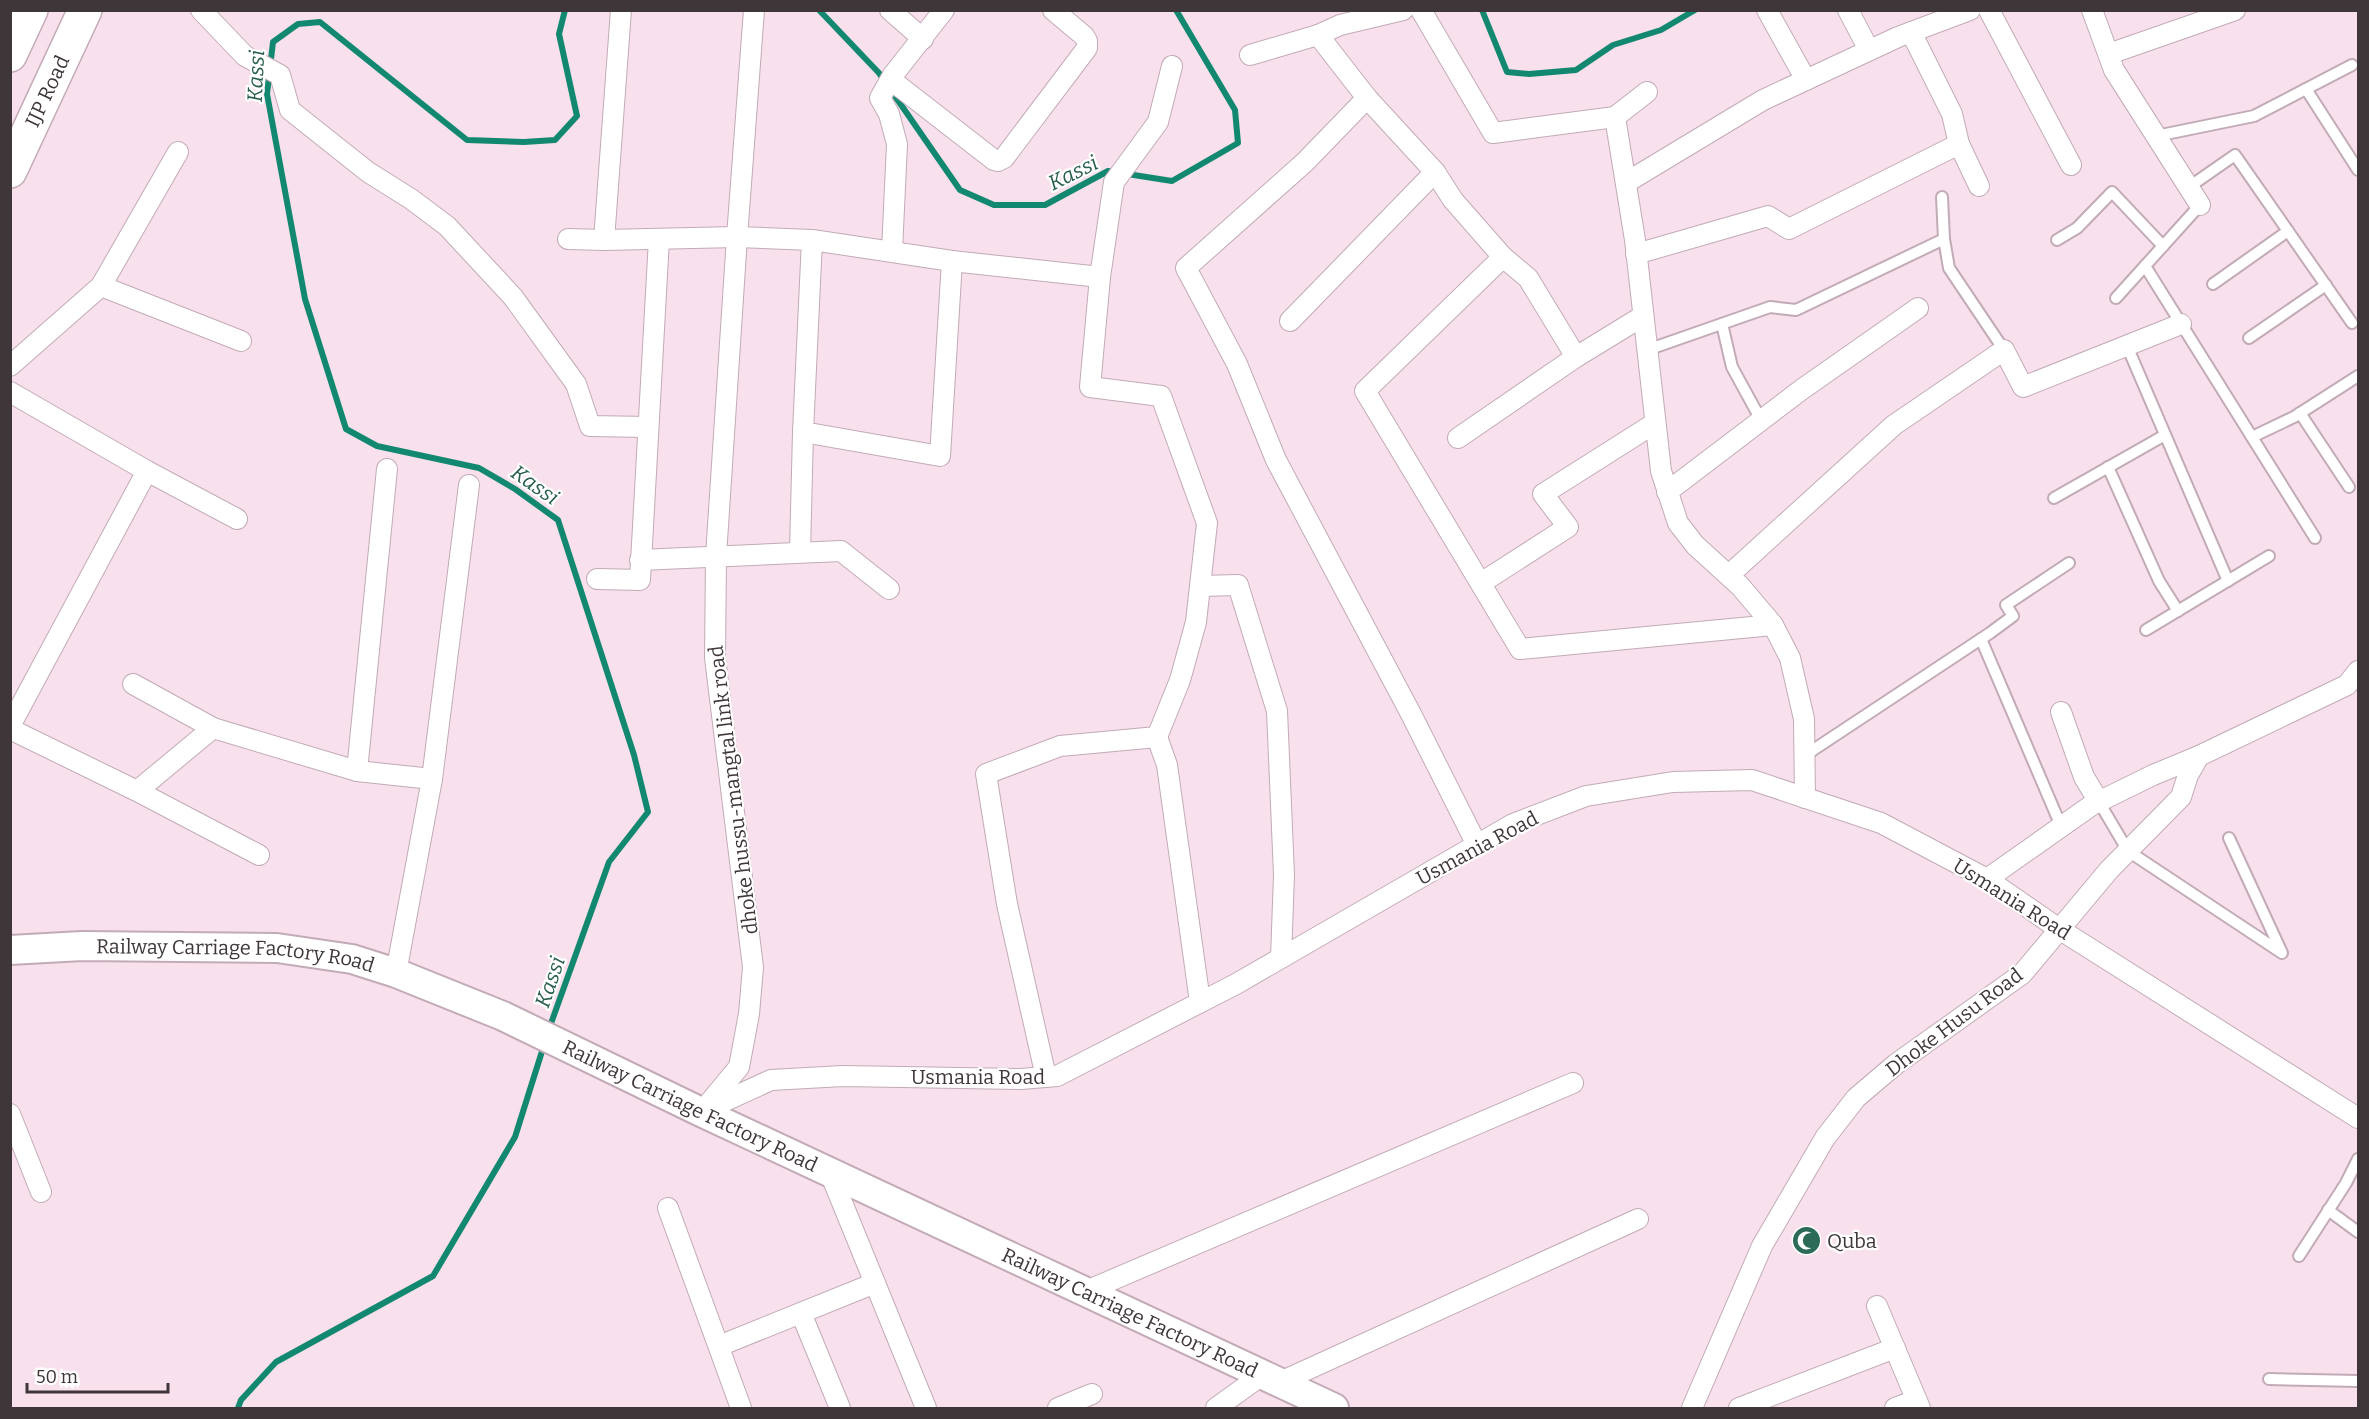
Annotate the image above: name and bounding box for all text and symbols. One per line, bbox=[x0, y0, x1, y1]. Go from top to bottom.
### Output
water label: Kassi bbox=[242, 49, 270, 103]
street label: IJP Road bbox=[20, 51, 74, 131]
water label: Kassi bbox=[1044, 150, 1102, 196]
water label: Kassi bbox=[506, 459, 564, 511]
street label: dhoke hussu-mangtal link road bbox=[703, 644, 763, 936]
street label: Usmania Road bbox=[1412, 806, 1542, 890]
street label: Usmania Road bbox=[1949, 853, 2075, 945]
street label: Railway Carriage Factory Road bbox=[96, 934, 378, 977]
water label: Kassi bbox=[529, 953, 571, 1011]
street label: Dhoke Husu Road bbox=[1881, 963, 2027, 1081]
street label: Railway Carriage Factory Road bbox=[559, 1035, 822, 1177]
street label: Usmania Road bbox=[911, 1065, 1045, 1089]
mosque icon: Quba bbox=[1790, 1225, 1822, 1257]
place label: Quba bbox=[1827, 1229, 1877, 1253]
street label: Railway Carriage Factory Road bbox=[998, 1242, 1262, 1383]
scale bar bbox=[27, 1356, 168, 1394]
text: 50 m bbox=[36, 1366, 78, 1388]

